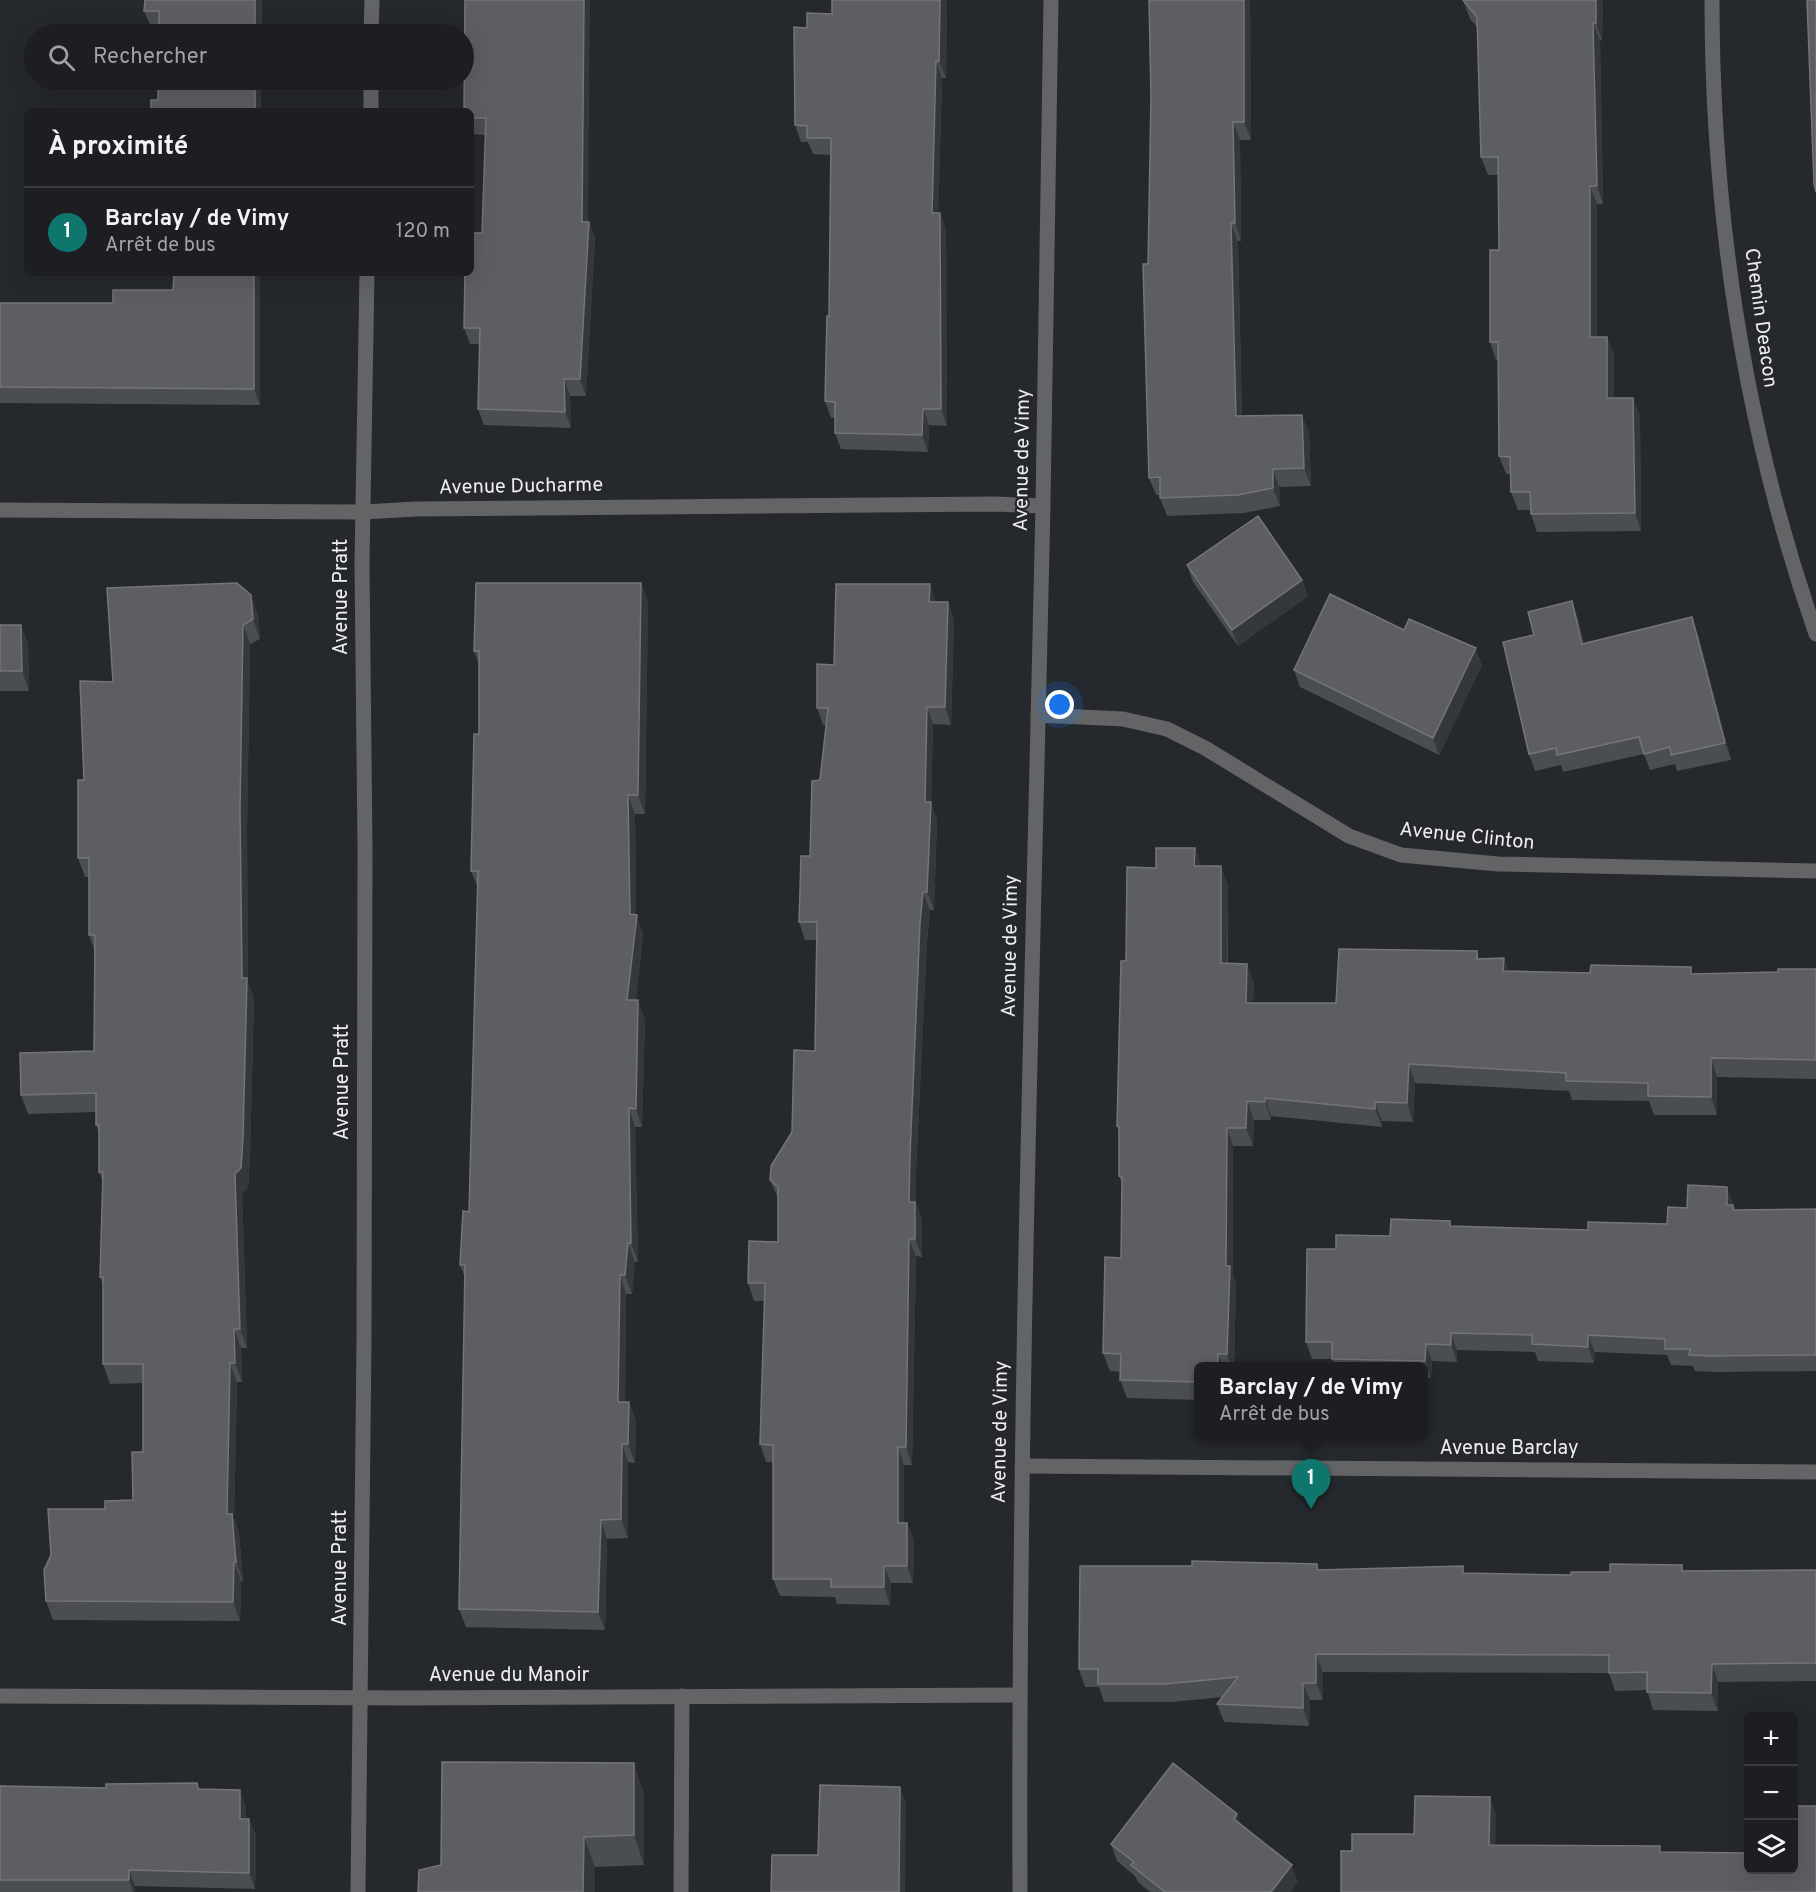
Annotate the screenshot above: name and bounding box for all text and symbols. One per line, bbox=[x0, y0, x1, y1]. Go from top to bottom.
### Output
search box bbox=[24, 24, 474, 90]
icon: search bbox=[45, 41, 78, 74]
text: Rechercher bbox=[93, 44, 207, 71]
text: À proximité bbox=[48, 131, 188, 164]
text: Barclay / de Vimy bbox=[105, 206, 289, 233]
text: 1 bbox=[64, 219, 72, 245]
text: 120 m bbox=[396, 219, 450, 245]
text: Arrêt de bus bbox=[105, 233, 216, 259]
street label: Chemin Deacon bbox=[1737, 246, 1783, 390]
street label: Avenue de Vimy bbox=[1009, 388, 1037, 532]
street label: Avenue Ducharme bbox=[439, 473, 603, 501]
street label: Avenue Pratt bbox=[329, 539, 355, 655]
your location bbox=[1045, 690, 1074, 719]
street label: Avenue Clinton bbox=[1398, 817, 1536, 857]
street label: Avenue de Vimy bbox=[997, 874, 1025, 1018]
street label: Avenue Pratt bbox=[330, 1024, 356, 1140]
street label: Avenue de Vimy bbox=[987, 1360, 1015, 1504]
popup bbox=[1194, 1362, 1428, 1440]
text: Barclay / de Vimy bbox=[1219, 1375, 1403, 1402]
text: Arrêt de bus bbox=[1219, 1402, 1330, 1428]
street label: Avenue Barclay bbox=[1439, 1436, 1579, 1462]
pin: 1 bbox=[1292, 1460, 1330, 1509]
street label: Avenue Pratt bbox=[328, 1510, 354, 1626]
street label: Avenue du Manoir bbox=[429, 1663, 590, 1689]
map controls bbox=[1744, 1712, 1798, 1874]
button: + bbox=[1744, 1712, 1798, 1766]
button: − bbox=[1744, 1766, 1798, 1820]
button: layers bbox=[1744, 1820, 1798, 1874]

